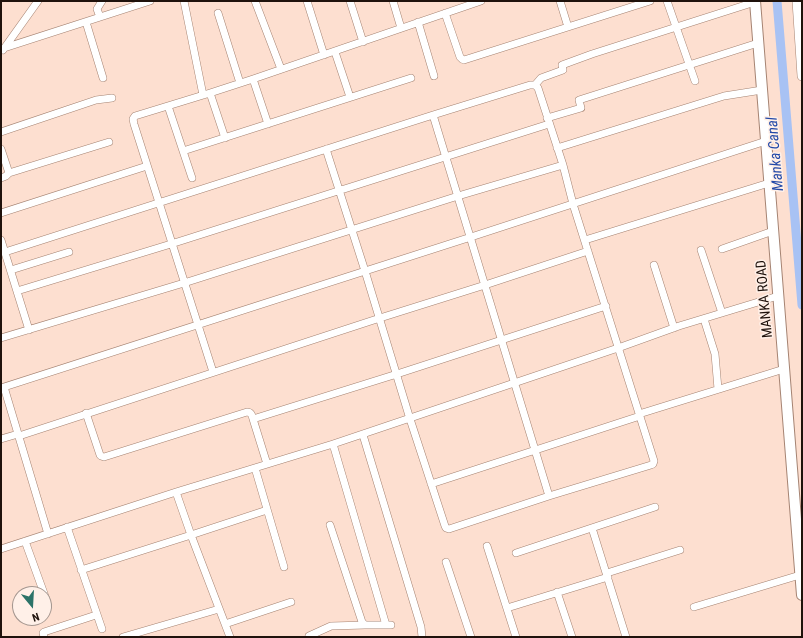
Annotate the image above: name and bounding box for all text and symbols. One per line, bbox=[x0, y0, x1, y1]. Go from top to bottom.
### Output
water label: Manka Canal bbox=[764, 116, 788, 192]
street label: MANKA ROAD bbox=[753, 259, 777, 339]
north arrow bbox=[12, 586, 52, 626]
text: N bbox=[30, 610, 41, 624]

